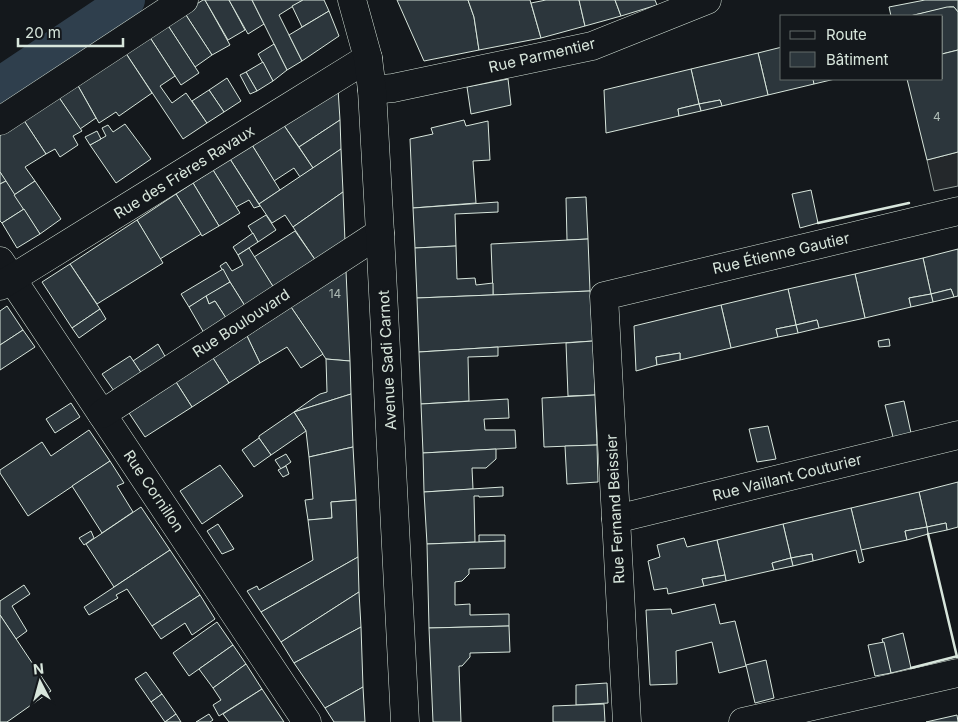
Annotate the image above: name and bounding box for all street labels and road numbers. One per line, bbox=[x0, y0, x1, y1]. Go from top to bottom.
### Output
street label: Rue Parmentier bbox=[487, 33, 598, 77]
street label: Rue des Frères Ravaux bbox=[110, 121, 258, 223]
street label: Rue Étienne Gautier bbox=[711, 228, 852, 278]
street label: Rue Boulouvard bbox=[189, 285, 293, 361]
street label: Avenue Sadi Carnot bbox=[374, 290, 400, 430]
street label: Rue Fernand Beissier bbox=[602, 433, 628, 584]
street label: Rue Cornillon bbox=[120, 446, 188, 536]
street label: Rue Vaillant Couturier bbox=[710, 449, 864, 505]

